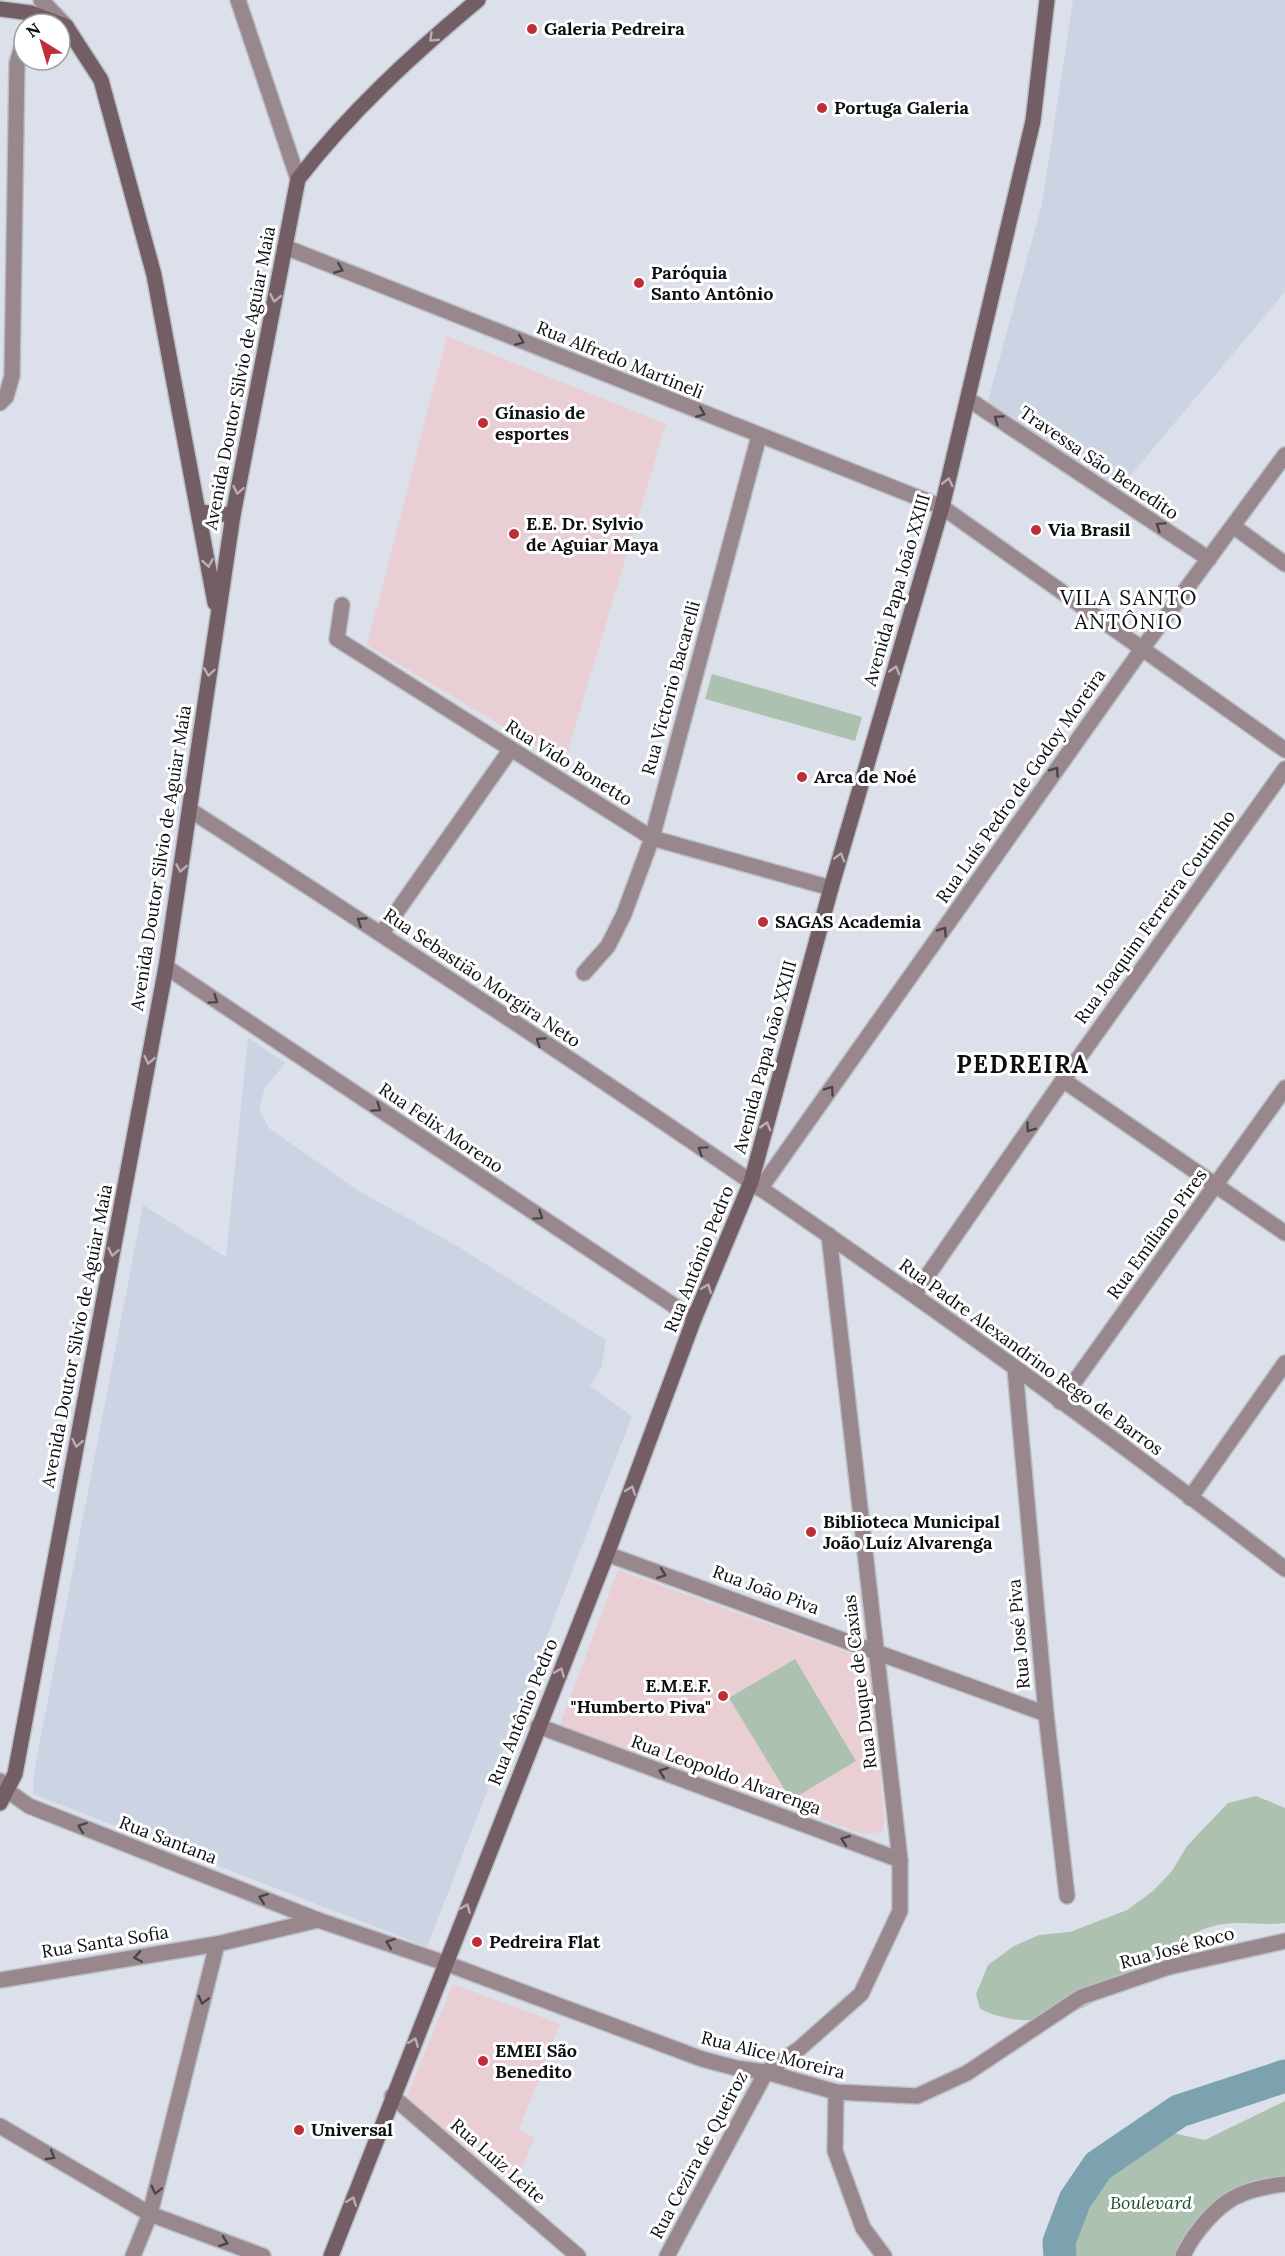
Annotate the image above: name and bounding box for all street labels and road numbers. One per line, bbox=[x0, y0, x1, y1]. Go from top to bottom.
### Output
street label: Avenida Doutor Silvio de Aguiar Maia bbox=[199, 224, 280, 533]
street label: Rua Alfredo Martineli bbox=[533, 316, 707, 404]
street label: Travessa São Benedito bbox=[1015, 401, 1183, 525]
street label: Avenida Papa João XXIII bbox=[858, 491, 935, 690]
street label: Rua Victorio Bacarelli bbox=[636, 598, 705, 777]
street label: Rua Luís Pedro de Godoy Moreira bbox=[931, 664, 1111, 907]
street label: Avenida Doutor Silvio de Aguiar Maia bbox=[125, 704, 196, 1013]
street label: Rua Vido Bonetto bbox=[501, 714, 637, 811]
street label: Rua Joaquim Ferreira Coutinho bbox=[1069, 805, 1240, 1028]
street label: Rua Sebastião Morgira Neto bbox=[379, 903, 585, 1052]
street label: Avenida Papa João XXIII bbox=[727, 958, 801, 1157]
street label: Rua Felix Moreno bbox=[375, 1077, 508, 1178]
street label: Rua Emíliano Pires bbox=[1102, 1164, 1212, 1303]
street label: Avenida Doutor Silvio de Aguiar Maia bbox=[36, 1182, 117, 1491]
street label: Rua Antônio Pedro bbox=[659, 1182, 738, 1336]
street label: Rua Padre Alexandrino Rego de Barros bbox=[895, 1253, 1168, 1460]
street label: Rua João Piva bbox=[710, 1560, 823, 1619]
street label: Rua José Piva bbox=[1002, 1578, 1035, 1690]
street label: Rua Duque de Caxias bbox=[837, 1594, 882, 1770]
street label: Rua Antônio Pedro bbox=[483, 1635, 562, 1789]
street label: Rua Leopoldo Alvarenga bbox=[628, 1729, 824, 1820]
street label: Rua Santana bbox=[116, 1810, 220, 1869]
street label: Rua Santa Sofia bbox=[40, 1920, 170, 1963]
street label: Rua José Roco bbox=[1117, 1921, 1237, 1974]
street label: Rua Alice Moreira bbox=[699, 2025, 848, 2084]
street label: Rua Cezira de Queiroz bbox=[645, 2067, 753, 2243]
street label: Rua Luiz Leite bbox=[446, 2113, 551, 2208]

